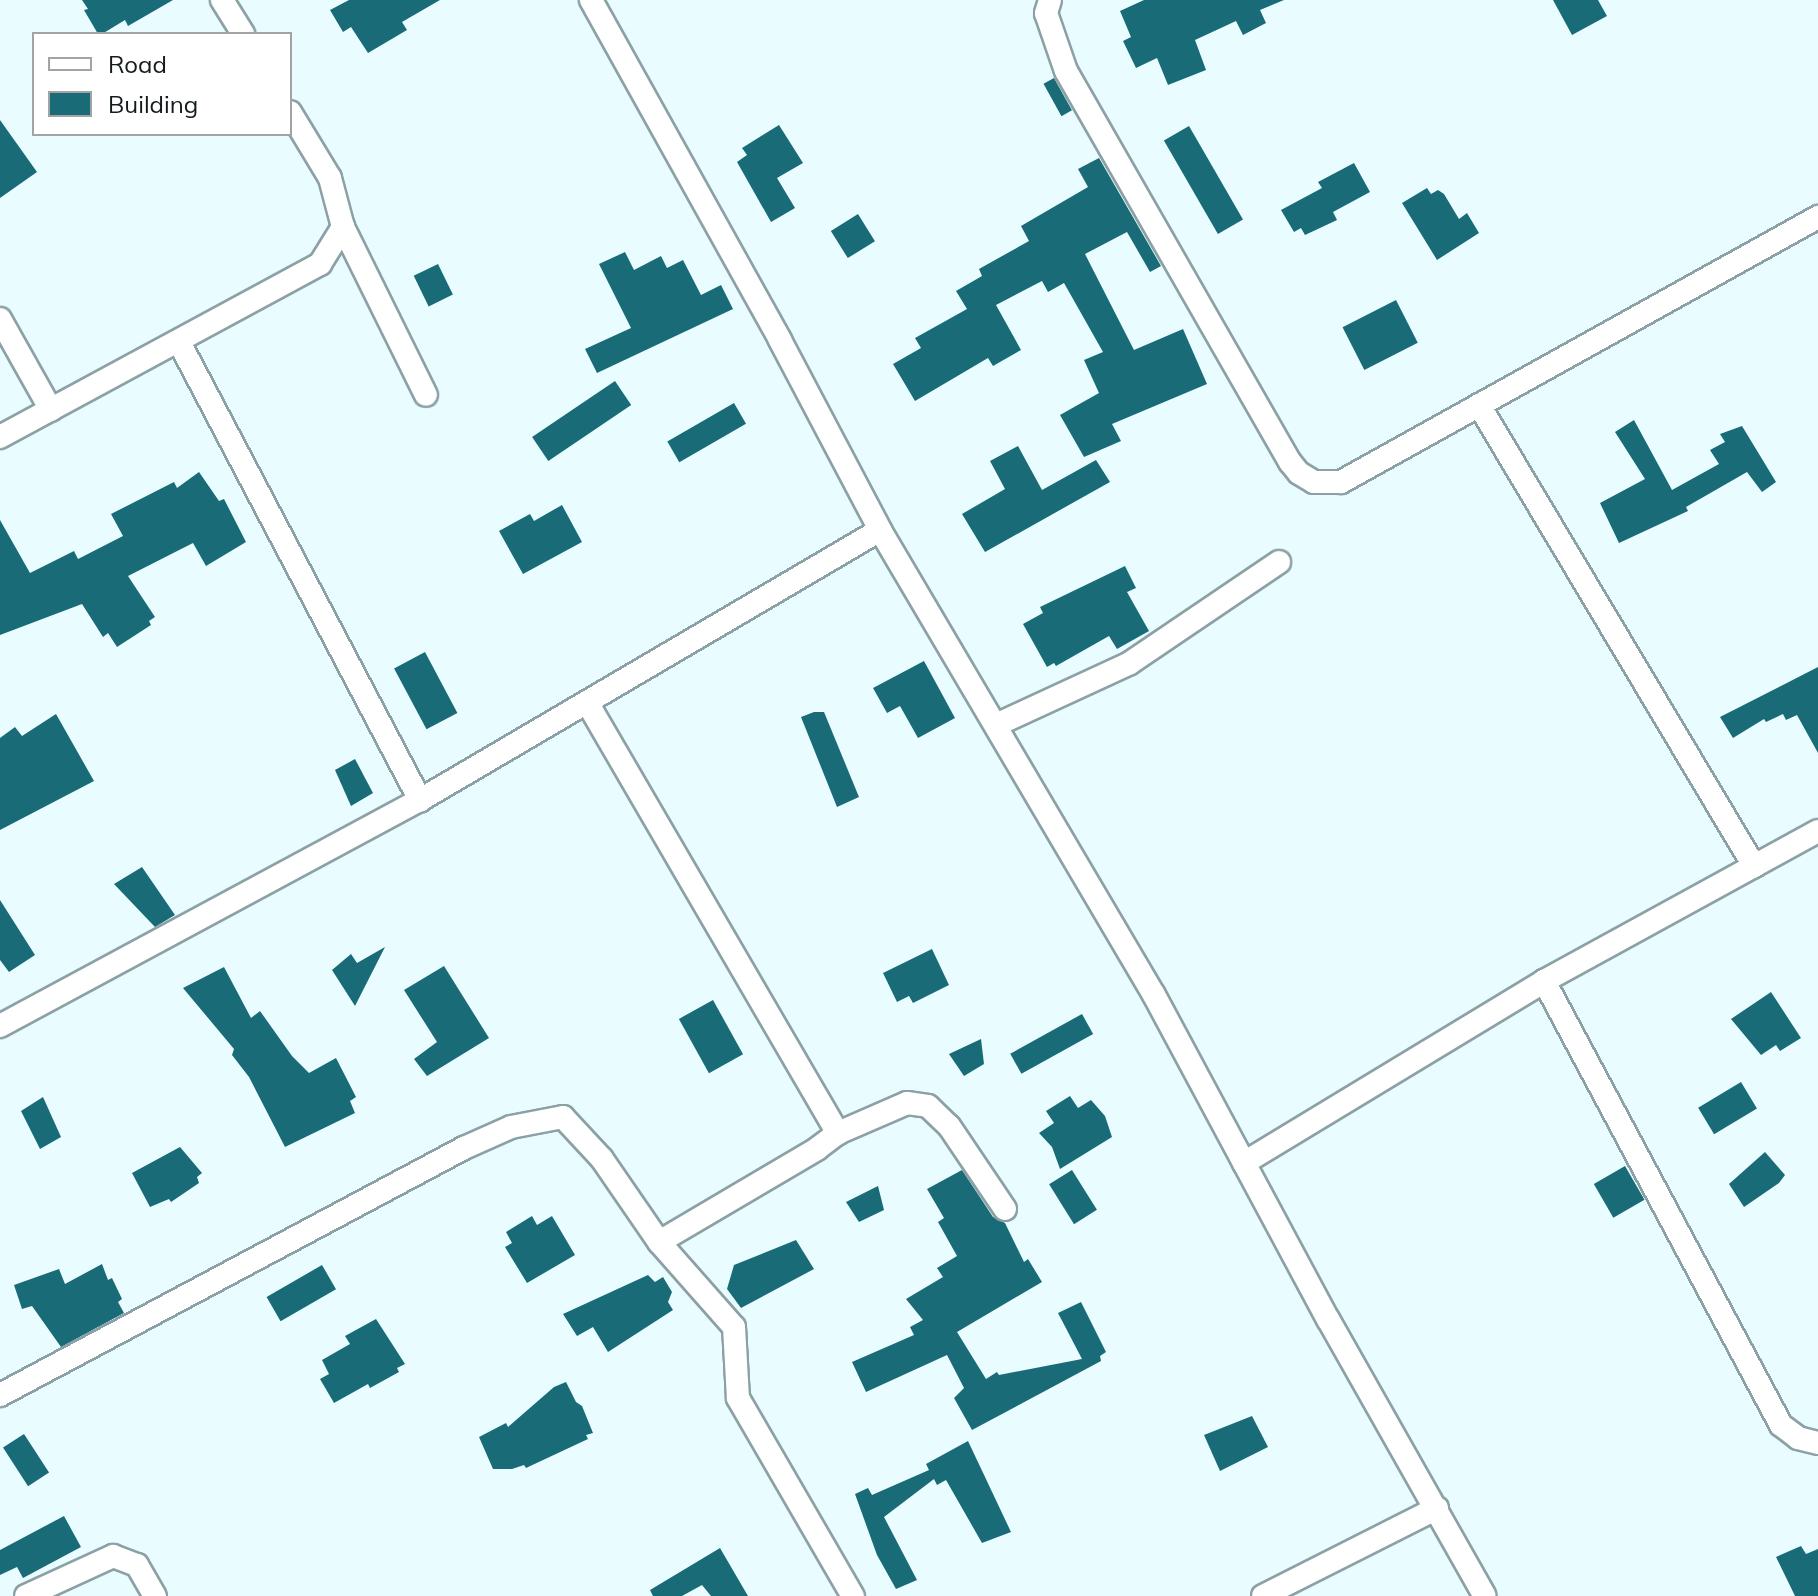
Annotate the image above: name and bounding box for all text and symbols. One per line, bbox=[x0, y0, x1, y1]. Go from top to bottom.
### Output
legend bbox=[32, 32, 292, 136]
text: Road bbox=[108, 49, 167, 79]
text: Building bbox=[108, 89, 198, 119]

